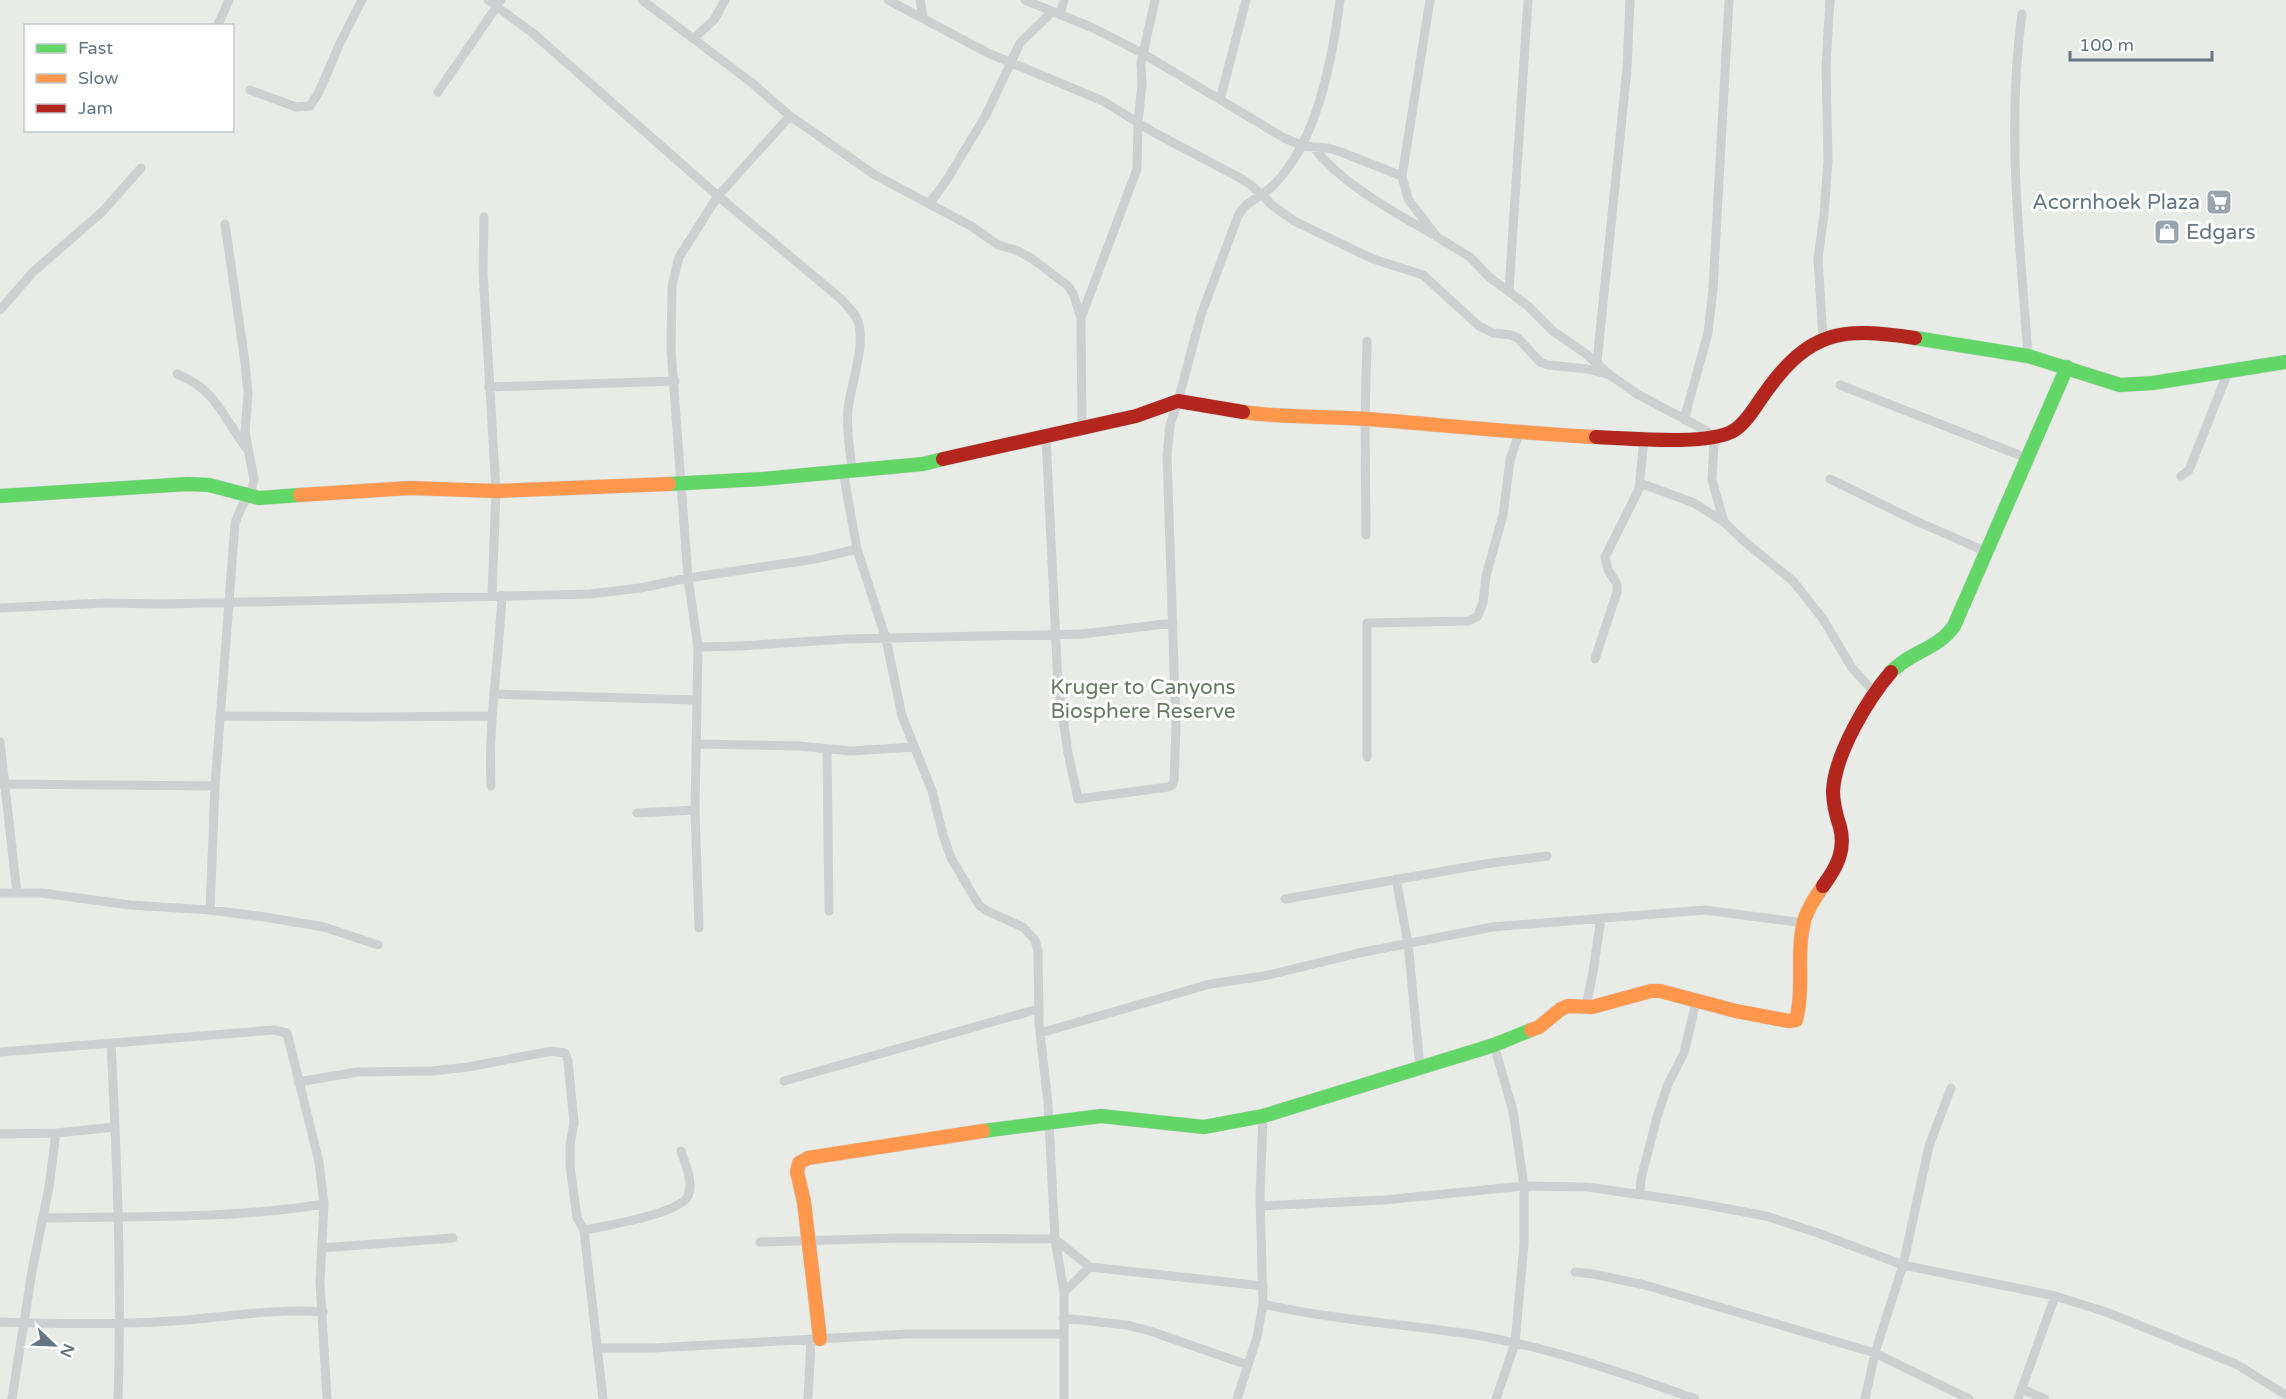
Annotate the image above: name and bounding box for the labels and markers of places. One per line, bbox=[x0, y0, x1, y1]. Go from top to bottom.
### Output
supermarket icon: Acornhoek Plaza bbox=[2204, 187, 2234, 217]
place label: Acornhoek Plaza bbox=[2032, 190, 2200, 215]
shop icon: Edgars bbox=[2152, 217, 2182, 247]
place label: Edgars bbox=[2186, 220, 2256, 245]

